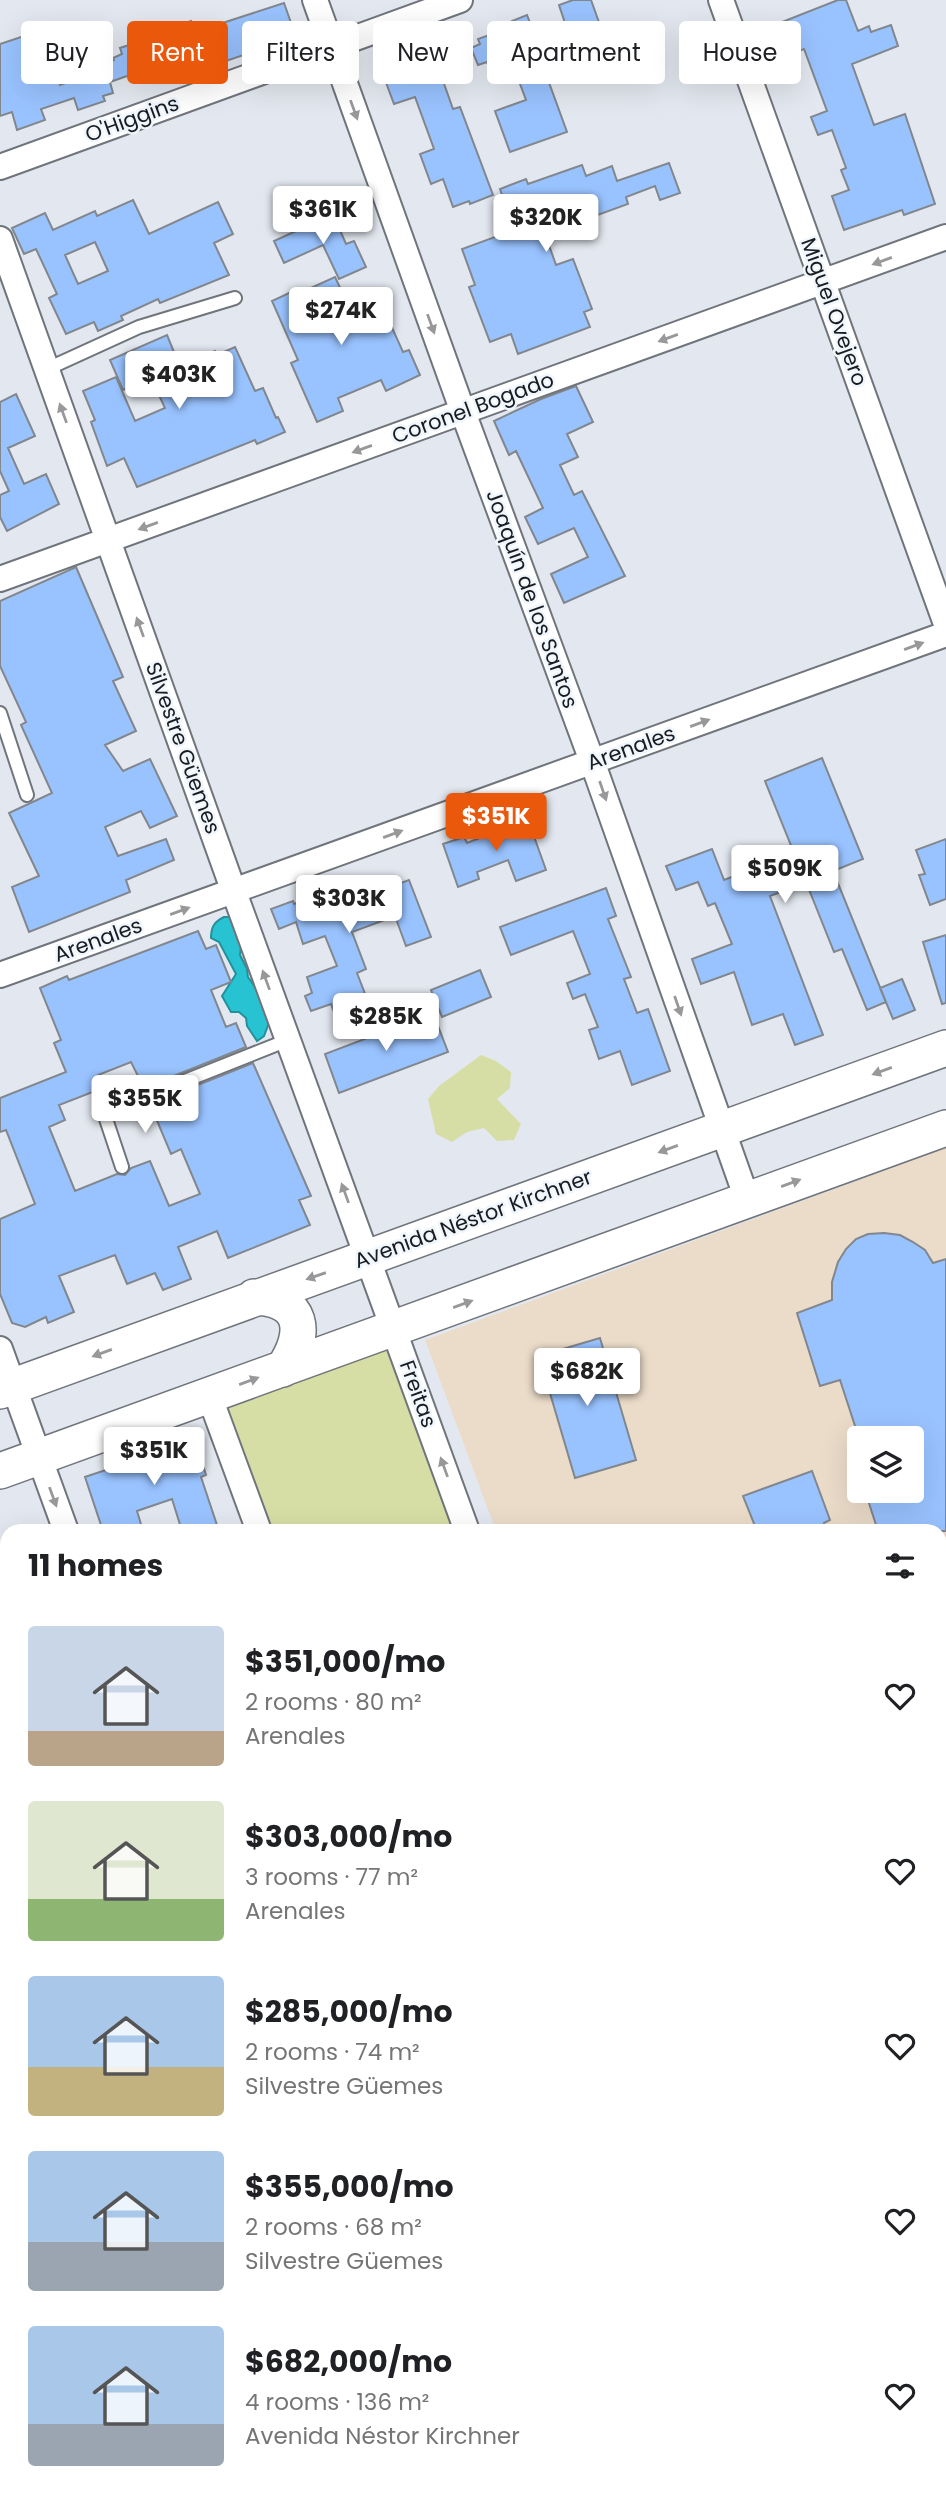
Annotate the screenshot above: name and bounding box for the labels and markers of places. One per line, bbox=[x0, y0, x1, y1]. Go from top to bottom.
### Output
pin: $361K bbox=[274, 187, 372, 246]
pin: $320K bbox=[497, 194, 595, 254]
pin: $274K bbox=[292, 288, 390, 347]
pin: $403K bbox=[130, 352, 228, 411]
pin: $351K bbox=[447, 794, 545, 853]
pin: $509K bbox=[736, 846, 834, 905]
pin: $303K bbox=[300, 876, 398, 935]
pin: $285K bbox=[337, 993, 435, 1053]
pin: $355K bbox=[96, 1076, 194, 1135]
pin: $682K bbox=[538, 1348, 636, 1408]
pin: $351K bbox=[105, 1428, 203, 1487]

